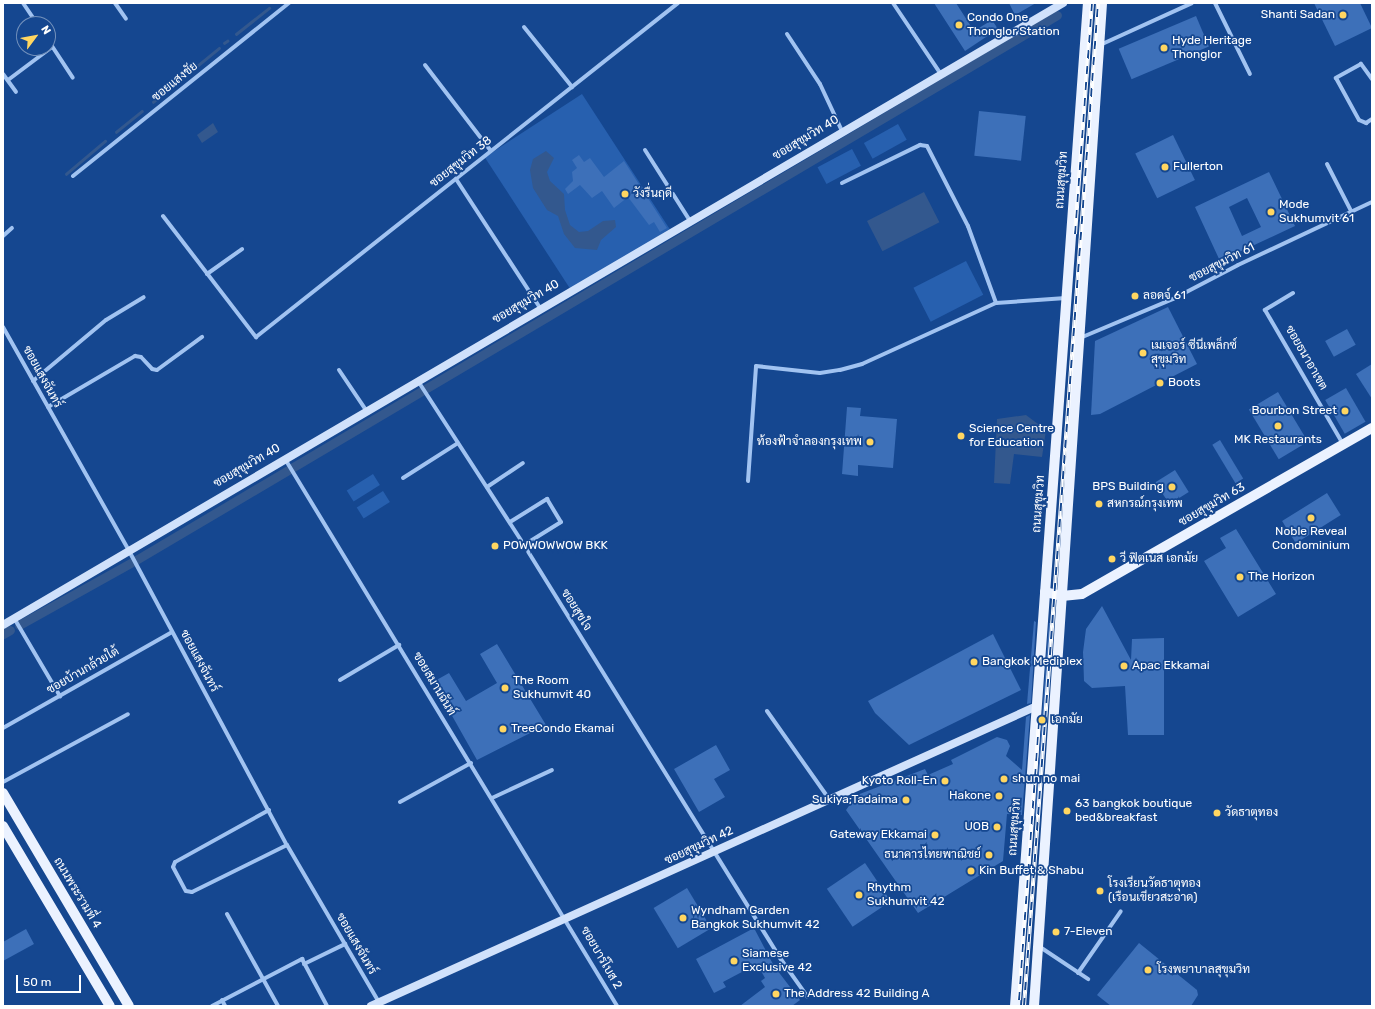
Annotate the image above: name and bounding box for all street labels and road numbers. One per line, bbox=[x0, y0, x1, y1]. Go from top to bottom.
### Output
street label: ซอยแสงชัย bbox=[149, 59, 201, 105]
street label: ซอยสุขุมวิท 40 bbox=[770, 113, 842, 163]
street label: ซอยสุขุมวิท 38 bbox=[427, 133, 495, 191]
street label: ถนนสุขุมวิท bbox=[1053, 151, 1071, 209]
street label: ซอยสุขุมวิท 61 bbox=[1187, 240, 1257, 286]
street label: ซอยสุขุมวิท 40 bbox=[490, 277, 562, 327]
street label: ซอยธนาอาเขต bbox=[1282, 323, 1330, 393]
street label: ซอยแสงจันทร์ bbox=[19, 343, 65, 411]
street label: ซอยสุขุมวิท 40 bbox=[211, 441, 283, 491]
street label: ถนนสุขุมวิท bbox=[1030, 475, 1048, 533]
street label: ซอยสุขุมวิท 63 bbox=[1176, 480, 1248, 530]
street label: ซอยสุขใจ bbox=[558, 586, 594, 634]
street label: ซอยแสงจันทร์ bbox=[177, 627, 221, 695]
street label: ซอยบ้านกล้วยใต้ bbox=[44, 644, 122, 698]
street label: ซอยสมานฉันท์ bbox=[409, 650, 459, 718]
street label: ถนนสุขุมวิท bbox=[1006, 798, 1024, 856]
street label: ซอยสุขุมวิท 42 bbox=[662, 824, 736, 868]
street label: ถนนพระรามที่ 4 bbox=[50, 855, 104, 931]
street label: ซอยแสงจันทร์ bbox=[333, 911, 379, 977]
street label: ซอยบาร์โบส 2 bbox=[577, 924, 625, 992]

